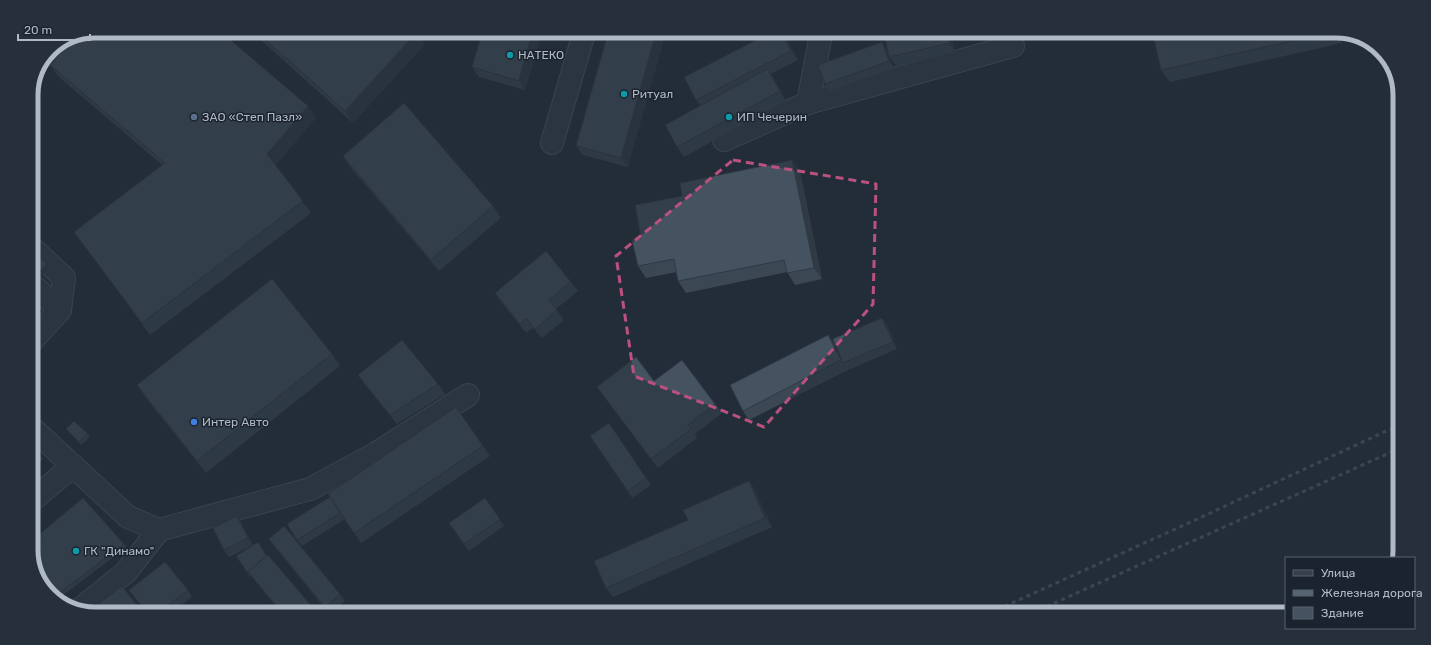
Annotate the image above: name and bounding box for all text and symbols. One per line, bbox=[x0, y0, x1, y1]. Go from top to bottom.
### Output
scale bar bbox=[18, 16, 90, 42]
text: 20 m bbox=[24, 23, 52, 37]
place label: НАТЕКО bbox=[518, 48, 564, 62]
marker: НАТЕКО bbox=[505, 50, 515, 60]
place label: Ритуал bbox=[632, 87, 673, 101]
marker: Ритуал bbox=[619, 89, 629, 99]
place label: ЗАО «Степ Пазл» bbox=[202, 110, 302, 124]
place label: ИП Чечерин bbox=[737, 110, 807, 124]
marker: ЗАО «Степ Пазл» bbox=[189, 112, 199, 122]
marker: ИП Чечерин bbox=[724, 112, 734, 122]
place label: Интер Авто bbox=[202, 415, 269, 429]
marker: Интер Авто bbox=[189, 417, 199, 427]
place label: ГК "Динамо" bbox=[84, 544, 154, 558]
marker: ГК "Динамо" bbox=[71, 546, 81, 556]
legend bbox=[1285, 557, 1415, 629]
text: Улица bbox=[1321, 566, 1355, 580]
text: Железная дорога bbox=[1321, 586, 1423, 600]
text: Здание bbox=[1321, 606, 1364, 620]

